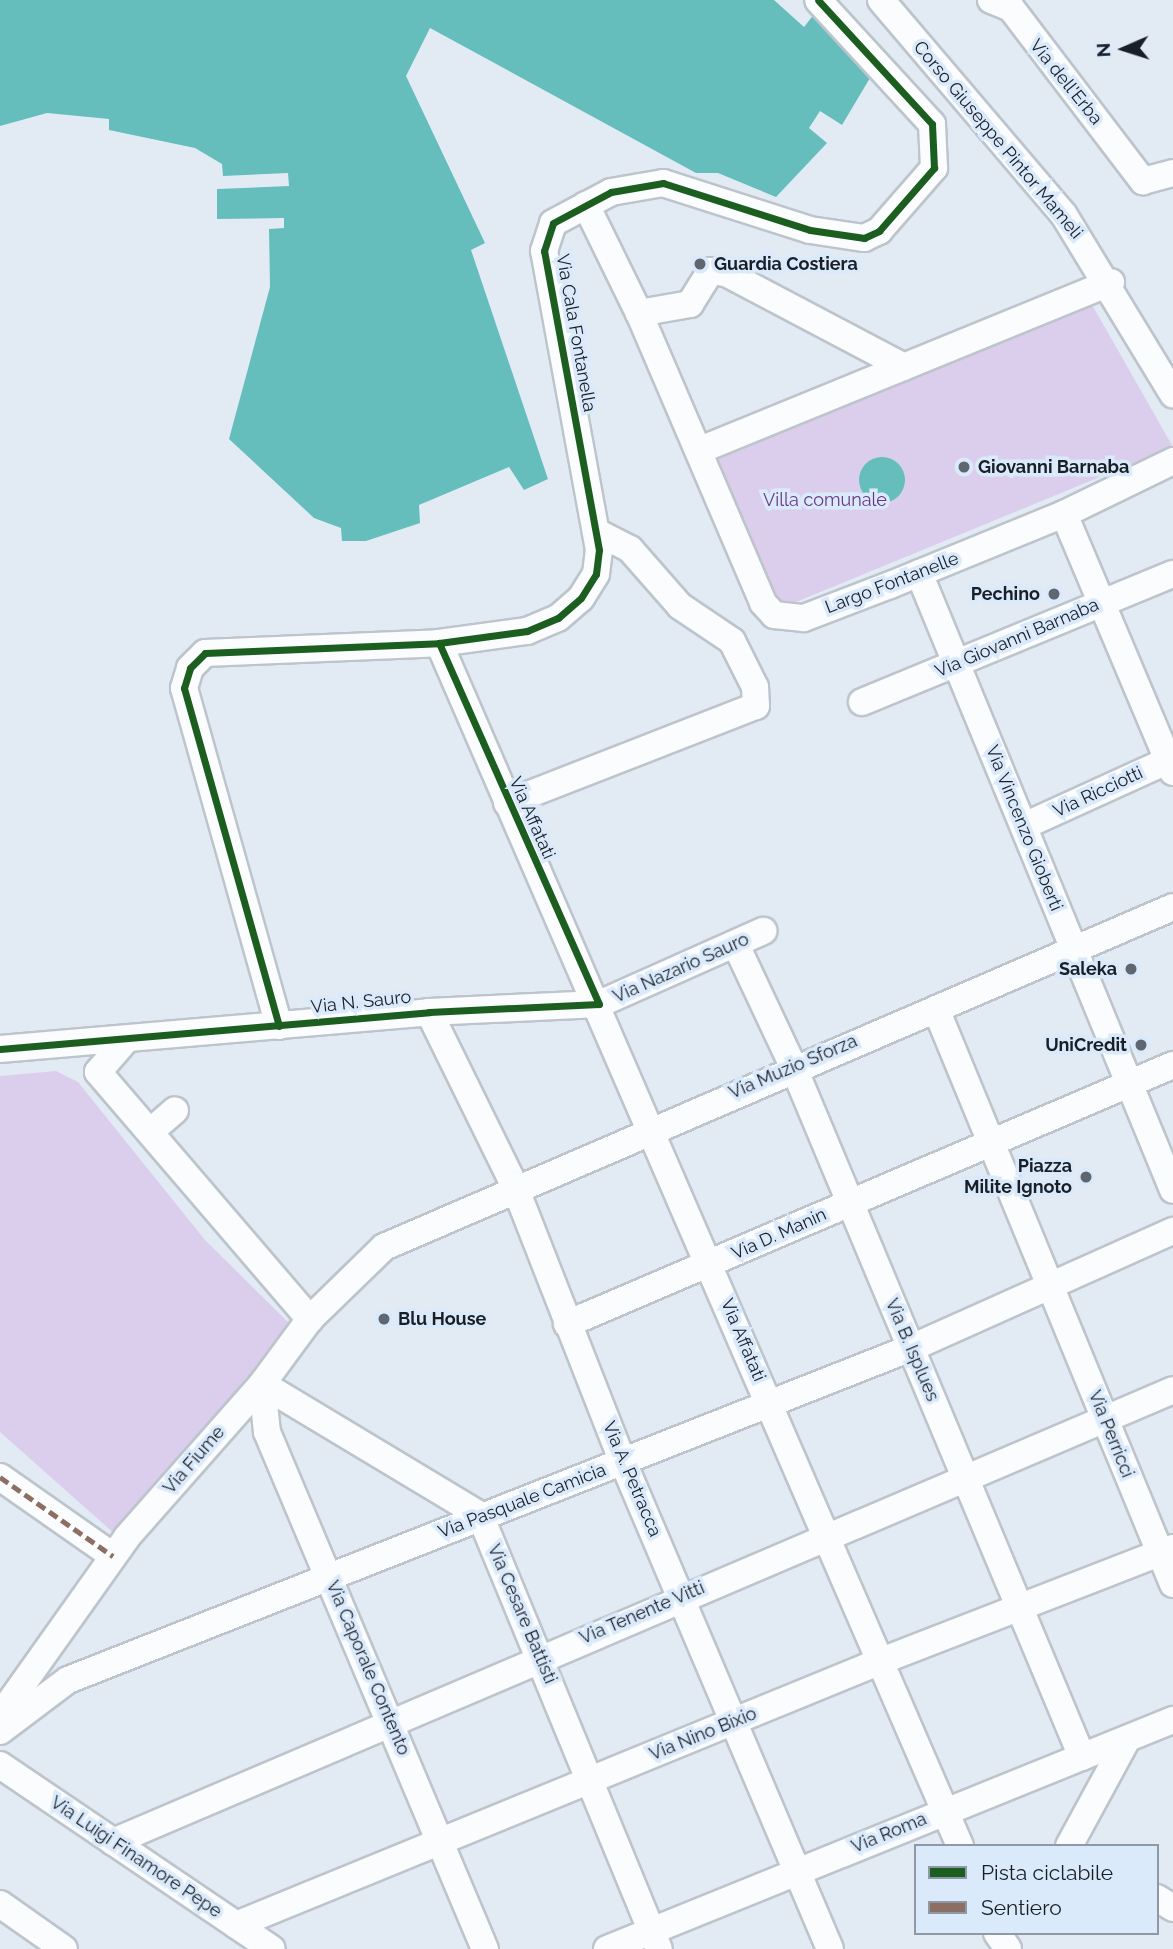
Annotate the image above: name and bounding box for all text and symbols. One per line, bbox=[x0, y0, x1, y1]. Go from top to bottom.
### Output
north arrow bbox=[1089, 14, 1159, 84]
street label: Via dell'Erba bbox=[1025, 35, 1107, 129]
street label: Corso Giuseppe Pintor Mameli bbox=[909, 37, 1087, 243]
text: N bbox=[1092, 42, 1114, 58]
street label: Via Cala Fontanella bbox=[552, 253, 600, 413]
place label: Guardia Costiera bbox=[714, 253, 858, 275]
marker: Guardia Costiera bbox=[692, 256, 708, 272]
place label: Giovanni Barnaba bbox=[978, 456, 1129, 478]
marker: Giovanni Barnaba bbox=[956, 459, 972, 475]
park label: Villa comunale bbox=[763, 489, 887, 511]
street label: Largo Fontanelle bbox=[822, 548, 962, 618]
place label: Pechino bbox=[971, 583, 1040, 605]
marker: Pechino bbox=[1046, 586, 1062, 602]
street label: Via Giovanni Barnaba bbox=[932, 594, 1102, 682]
street label: Via Vincenzo Gioberti bbox=[981, 742, 1067, 914]
street label: Via Ricciotti bbox=[1050, 762, 1146, 822]
street label: Via Affatati bbox=[504, 773, 560, 863]
street label: Via Nazario Sauro bbox=[610, 928, 752, 1008]
place label: Saleka bbox=[1059, 958, 1117, 980]
marker: Saleka bbox=[1123, 961, 1139, 977]
street label: Via N. Sauro bbox=[310, 986, 412, 1018]
street label: Via Muzio Sforza bbox=[726, 1030, 860, 1104]
place label: UniCredit bbox=[1045, 1034, 1127, 1056]
marker: UniCredit bbox=[1133, 1037, 1149, 1053]
place label: Piazza Milite Ignoto bbox=[964, 1156, 1072, 1198]
marker: Piazza Milite Ignoto bbox=[1078, 1169, 1094, 1185]
street label: Via D. Manin bbox=[728, 1203, 830, 1265]
street label: Via Affatati bbox=[716, 1295, 770, 1385]
street label: Via B. Isplues bbox=[881, 1295, 943, 1405]
place label: Blu House bbox=[398, 1308, 486, 1330]
marker: Blu House bbox=[376, 1311, 392, 1327]
street label: Via Perricci bbox=[1084, 1387, 1138, 1481]
street label: Via A. Petracca bbox=[598, 1418, 666, 1540]
street label: Via Fiume bbox=[159, 1422, 229, 1498]
street label: Via Pasquale Camicia bbox=[435, 1459, 609, 1543]
street label: Via Cesare Battisti bbox=[483, 1541, 561, 1687]
street label: Via Caporale Contento bbox=[321, 1577, 415, 1759]
street label: Via Tenente Vitti bbox=[576, 1577, 708, 1649]
street label: Via Nino Bixio bbox=[646, 1703, 760, 1765]
street label: Via Luigi Finamore Pepe bbox=[46, 1792, 226, 1922]
street label: Via Roma bbox=[848, 1808, 930, 1858]
legend bbox=[914, 1844, 1159, 1935]
text: Pista ciclabile bbox=[981, 1860, 1113, 1885]
text: Sentiero bbox=[981, 1895, 1062, 1920]

